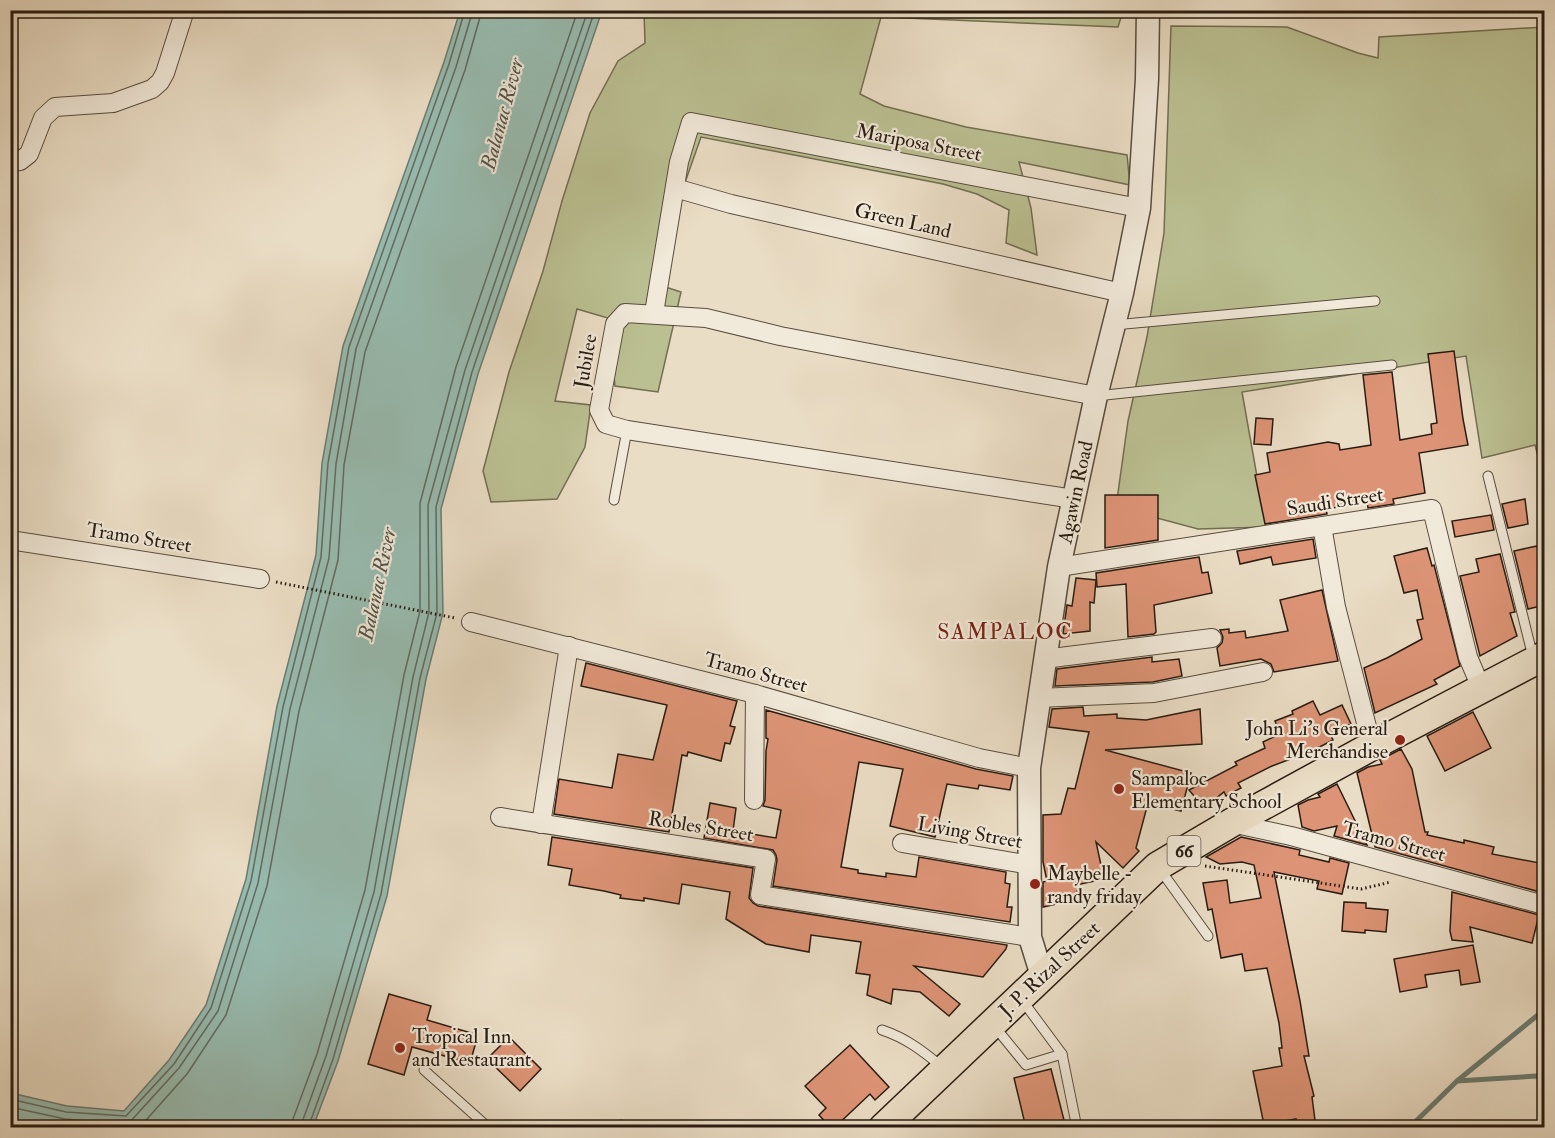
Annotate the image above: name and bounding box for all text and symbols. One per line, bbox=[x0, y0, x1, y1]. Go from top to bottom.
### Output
water label: Balanac River bbox=[474, 54, 531, 174]
street label: Mariposa Street bbox=[854, 118, 984, 168]
street label: Green Land bbox=[852, 197, 954, 244]
street label: Jubilee bbox=[568, 332, 603, 391]
street label: Agawin Road bbox=[1052, 438, 1099, 547]
street label: Saudi Street bbox=[1285, 481, 1386, 521]
street label: Tramo Street bbox=[85, 517, 194, 558]
water label: Balanac River bbox=[352, 524, 403, 644]
district label: SAMPALOC bbox=[937, 618, 1073, 646]
street label: Tramo Street bbox=[702, 647, 811, 698]
place label: John Li's General Merchandise bbox=[1244, 716, 1388, 764]
marker: John Li's General Merchandise bbox=[1393, 733, 1407, 747]
place label: Sampaloc Elementary School bbox=[1131, 766, 1282, 814]
marker: Sampaloc Elementary School bbox=[1112, 782, 1126, 796]
street label: Robles Street bbox=[647, 806, 756, 847]
street label: Living Street bbox=[915, 811, 1025, 854]
street label: Tramo Street bbox=[1340, 816, 1449, 867]
road number: 66 bbox=[1168, 836, 1200, 866]
place label: Maybelle - randy friday bbox=[1047, 861, 1143, 909]
marker: Maybelle - randy friday bbox=[1028, 877, 1042, 891]
street label: J. P. Rizal Street bbox=[993, 916, 1106, 1023]
place label: Tropical Inn and Restaurant bbox=[412, 1024, 532, 1072]
marker: Tropical Inn and Restaurant bbox=[393, 1041, 407, 1055]

